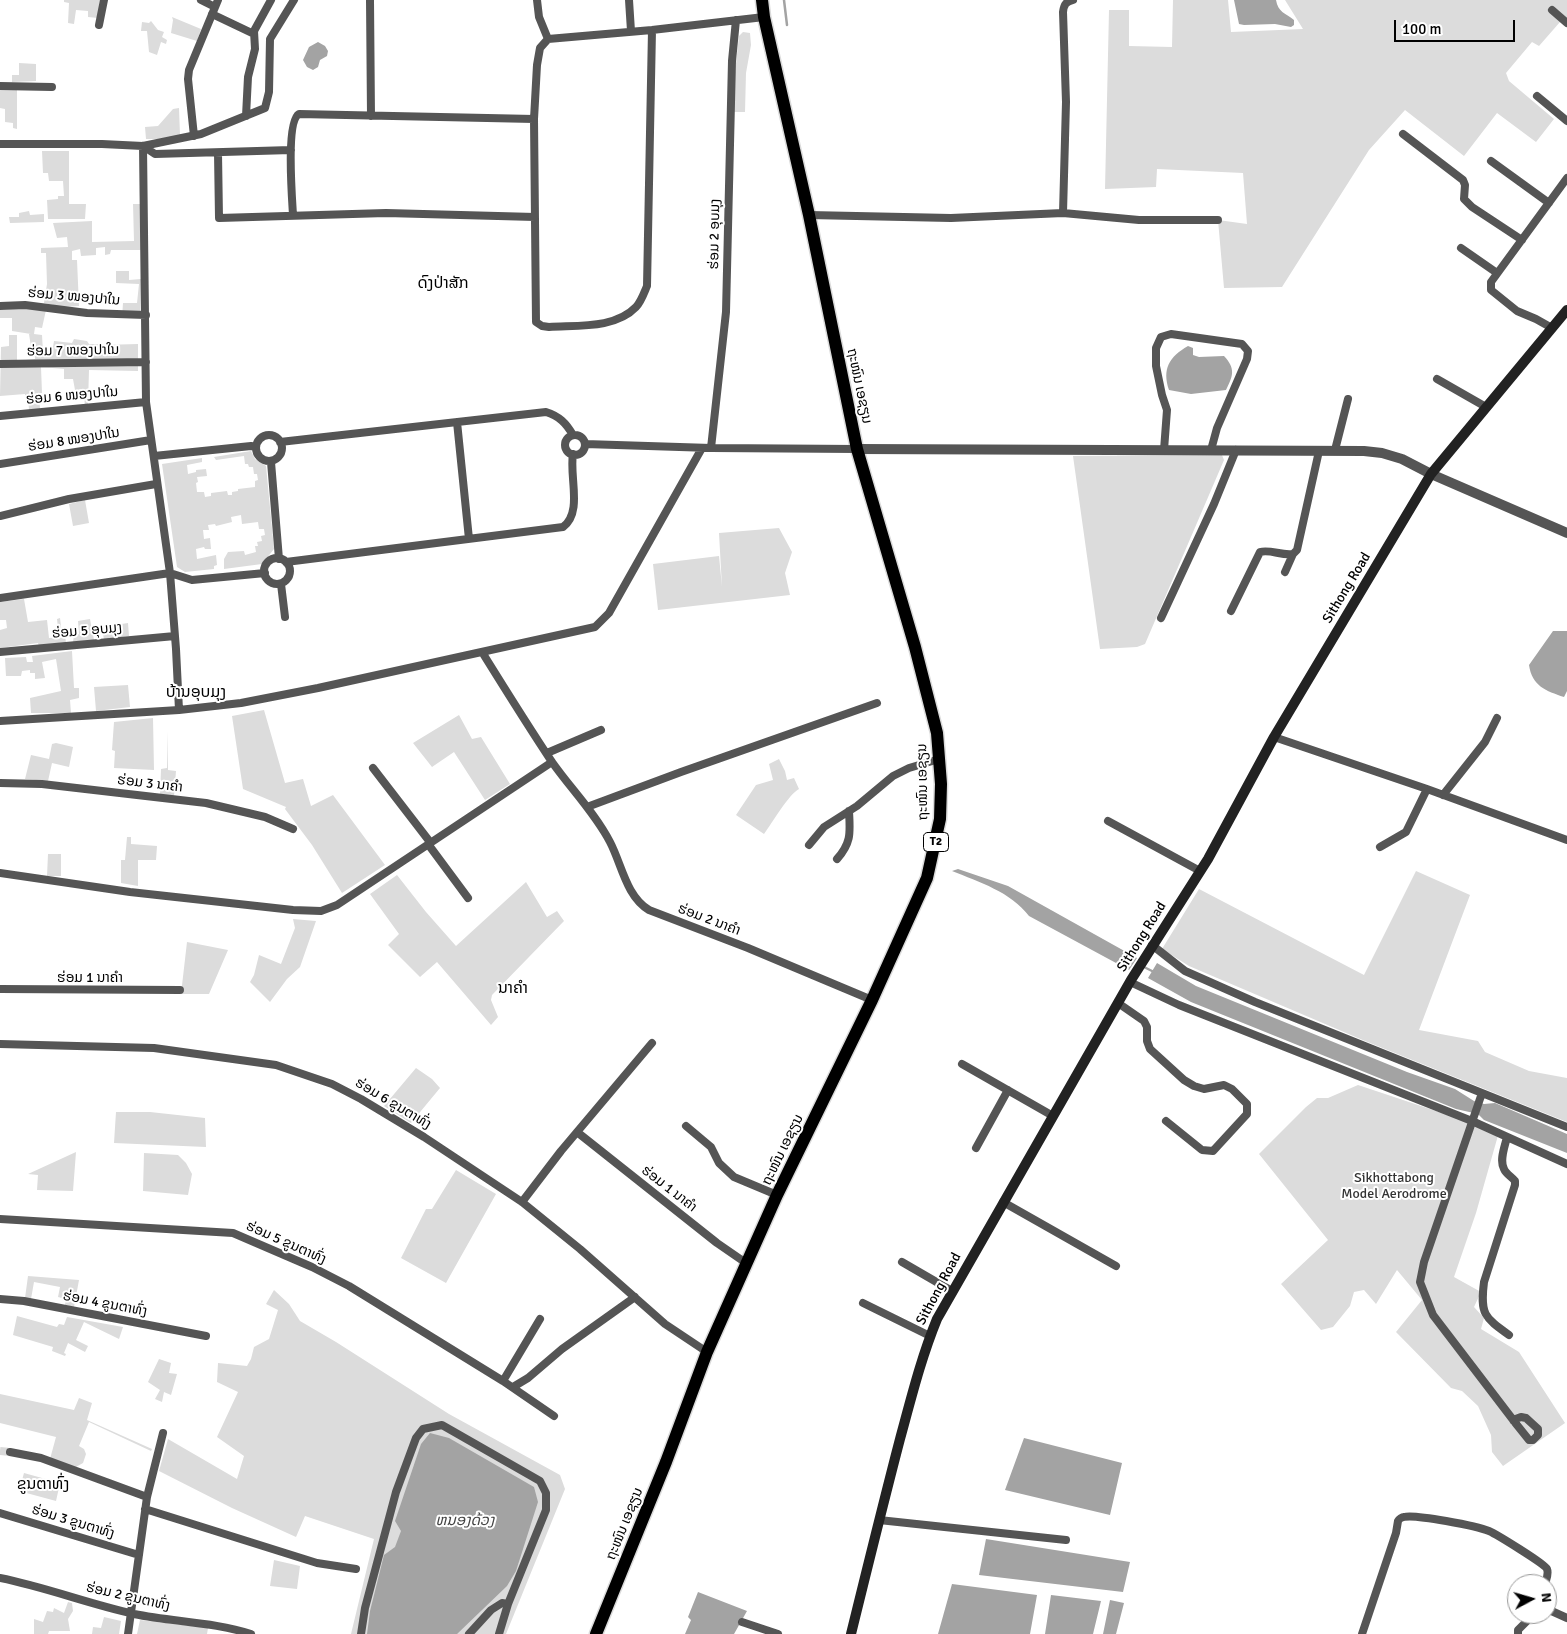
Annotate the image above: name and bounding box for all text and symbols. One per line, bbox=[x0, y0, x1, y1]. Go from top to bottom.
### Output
scale bar bbox=[1397, 10, 1518, 42]
text: 100 m bbox=[1402, 20, 1442, 38]
street label: ຮ່ອມ 2 ອຸບມຸງ bbox=[706, 199, 724, 269]
district label: ດົງປ່າສັກ bbox=[417, 274, 469, 294]
street label: ຮ່ອມ 3 ໜອງປາໃນ bbox=[27, 285, 121, 309]
street label: ຮ່ອມ 7 ໜອງປາໃນ bbox=[27, 342, 119, 360]
street label: ຖະໜົນ ເອຊຽນ bbox=[843, 347, 875, 425]
street label: ຮ່ອມ 6 ໜອງປາໃນ bbox=[25, 384, 119, 408]
street label: ຮ່ອມ 8 ໜອງປາໃນ bbox=[27, 424, 121, 456]
street label: Sithong Road bbox=[1319, 550, 1375, 626]
street label: ຮ່ອມ 5 ອຸບມຸງ bbox=[51, 620, 123, 642]
district label: ບ້ານອຸບມຸງ bbox=[166, 683, 226, 703]
street label: ຖະໜົນ ເອຊຽນ bbox=[914, 743, 932, 821]
street label: ຮ່ອມ 3 ນາຄຳ bbox=[116, 772, 184, 796]
road number: T2 bbox=[924, 832, 948, 852]
street label: Sithong Road bbox=[1114, 899, 1170, 975]
street label: ຮ່ອມ 2 ນາຄຳ bbox=[675, 900, 743, 940]
street label: ຮ່ອມ 1 ນາຄຳ bbox=[57, 970, 123, 986]
district label: ນາຄຳ bbox=[498, 979, 528, 999]
street label: ຮ່ອມ 6 ຂູນຕາທົ່ງ bbox=[352, 1075, 434, 1133]
street label: ຖະໜົນ ເອຊຽນ bbox=[759, 1112, 807, 1188]
street label: ຮ່ອມ 1 ນາຄຳ bbox=[638, 1162, 700, 1216]
park label: Sikhottabong Model Aerodrome bbox=[1341, 1170, 1447, 1202]
street label: ຮ່ອມ 5 ຂູນຕາທົ່ງ bbox=[243, 1218, 329, 1268]
street label: Sithong Road bbox=[913, 1250, 965, 1328]
street label: ຮ່ອມ 4 ຂູນຕາທົ່ງ bbox=[61, 1288, 149, 1320]
district label: ຂູນຕາທົ່ງ bbox=[17, 1475, 69, 1495]
street label: ຖະໜົນ ເອຊຽນ bbox=[603, 1485, 647, 1563]
street label: ຮ່ອມ 3 ຂູນຕາທົ່ງ bbox=[30, 1501, 116, 1543]
water label: ຫນອງດ້ວງ bbox=[436, 1512, 494, 1530]
north arrow bbox=[1507, 1574, 1557, 1624]
street label: ຮ່ອມ 2 ຂູນຕາທົ່ງ bbox=[84, 1579, 172, 1615]
text: N bbox=[1537, 1592, 1555, 1603]

